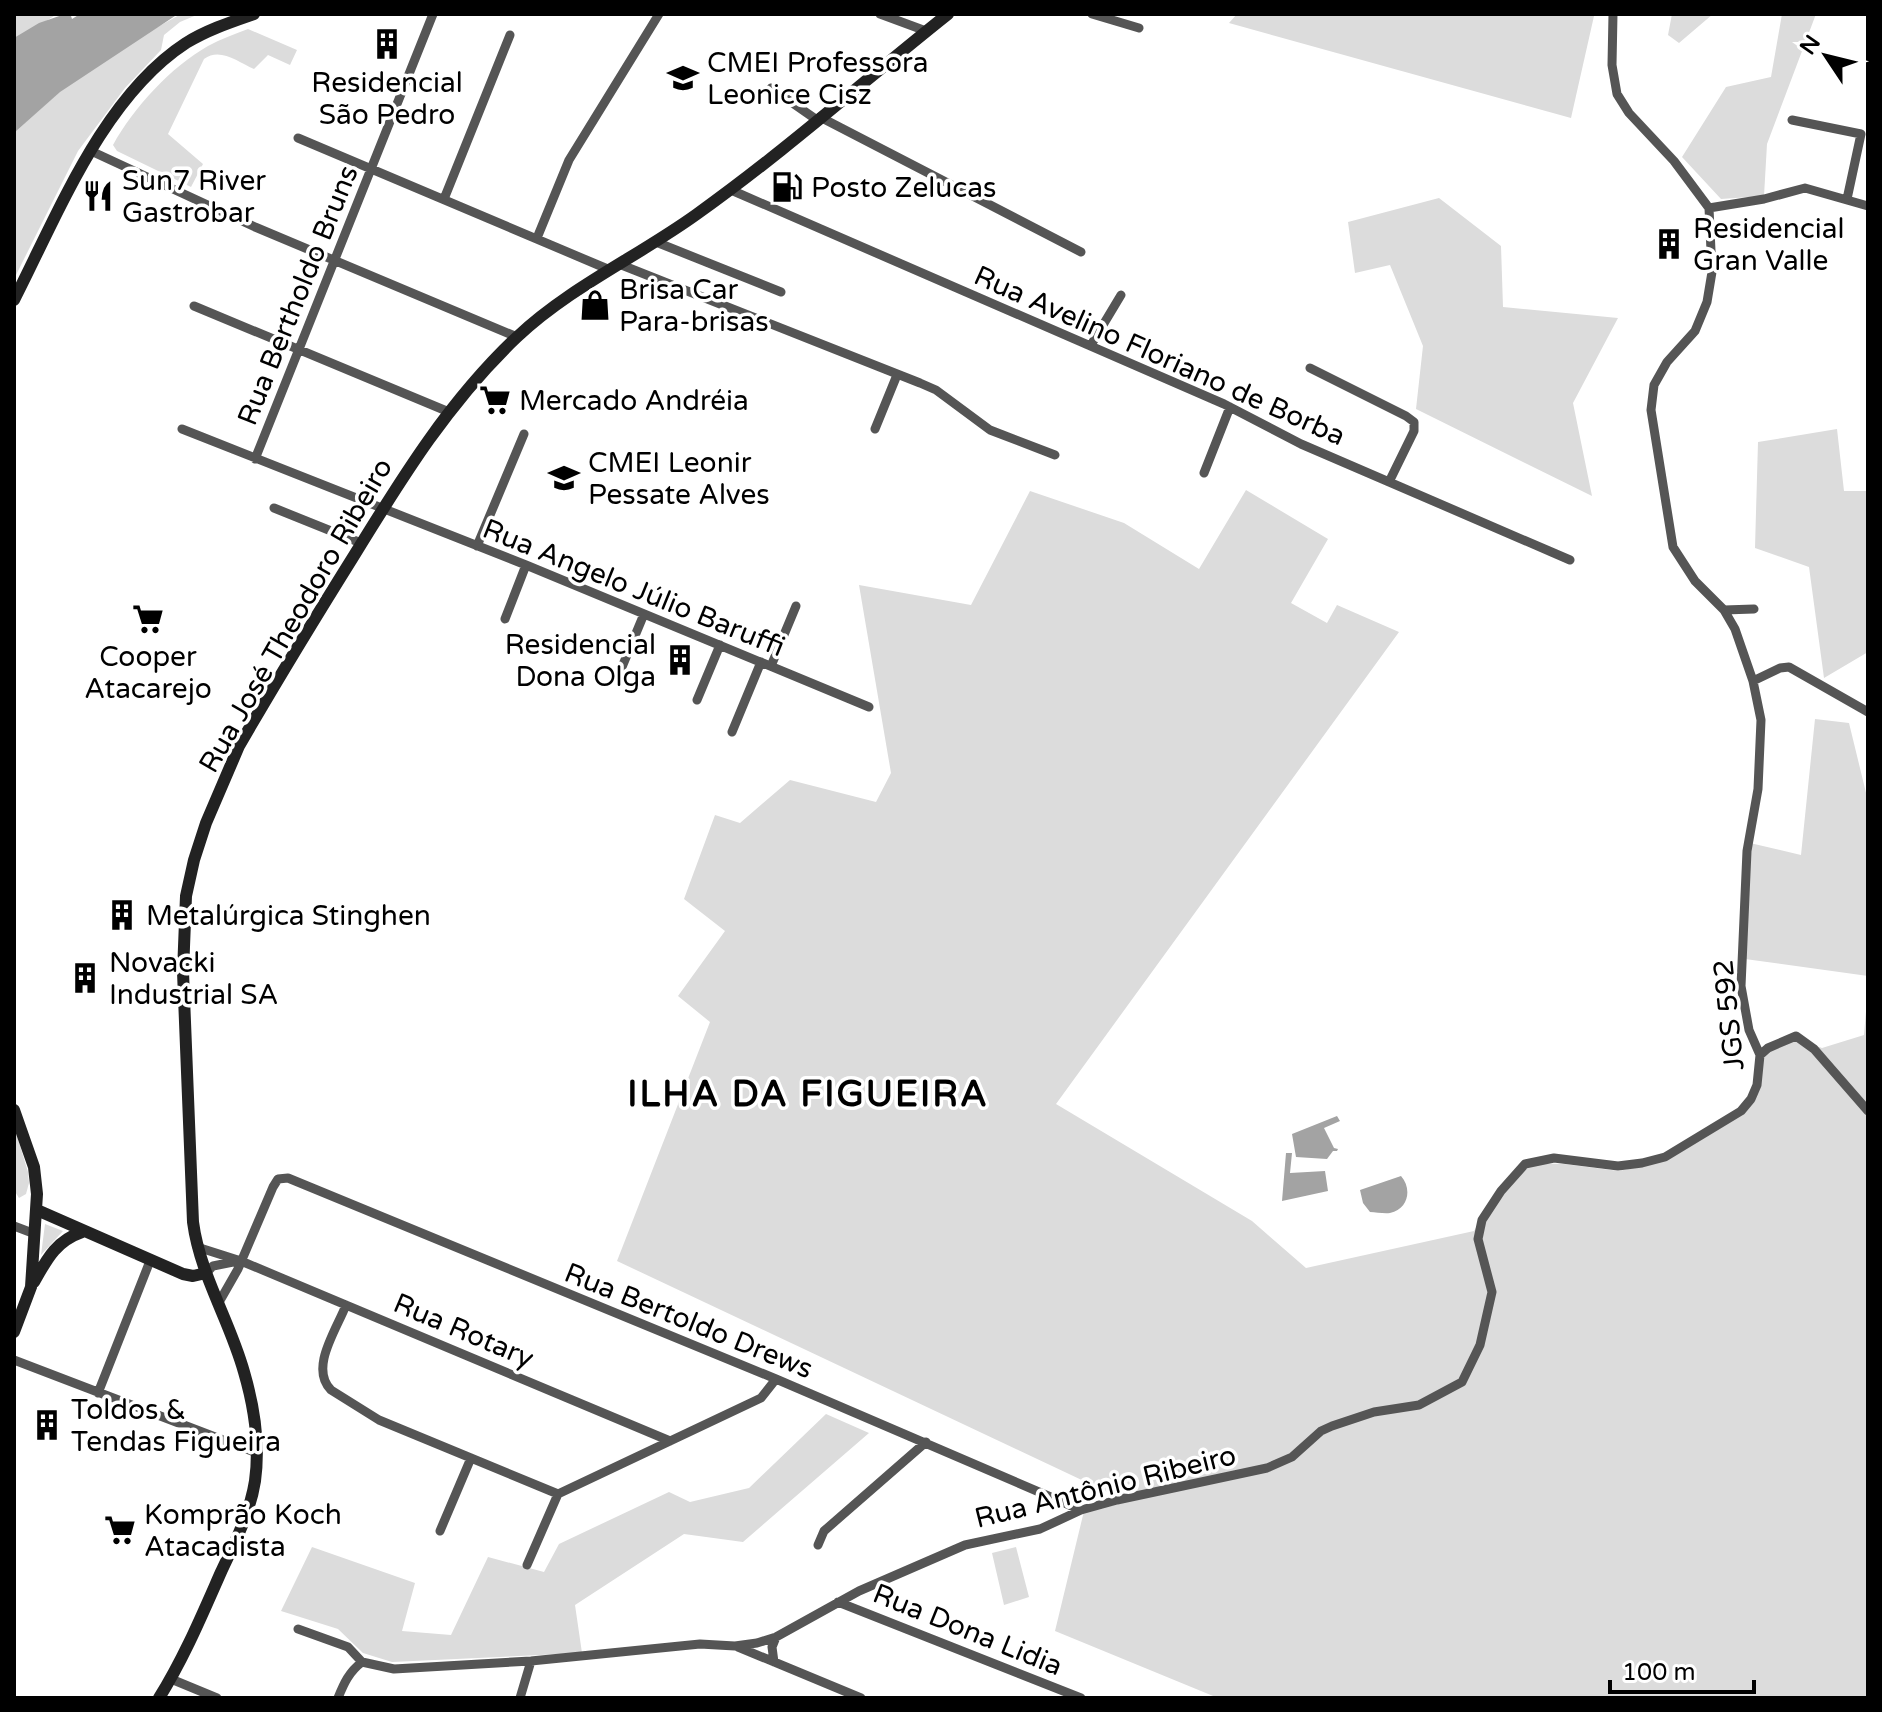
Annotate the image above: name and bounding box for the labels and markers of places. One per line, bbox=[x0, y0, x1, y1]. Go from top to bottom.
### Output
building icon: Residencial São Pedro bbox=[370, 27, 404, 61]
place label: CMEI Professora Leonice Cisz bbox=[707, 46, 929, 112]
school or university icon: CMEI Professora Leonice Cisz bbox=[666, 61, 700, 95]
place label: Residencial São Pedro bbox=[311, 66, 463, 132]
place label: Sun7 River Gastrobar bbox=[122, 164, 266, 230]
fuel station icon: Posto Zelucas bbox=[770, 170, 804, 204]
place label: Posto Zelucas bbox=[811, 171, 996, 205]
restaurant icon: Sun7 River Gastrobar bbox=[81, 179, 115, 213]
place label: Residencial Gran Valle bbox=[1693, 212, 1844, 278]
building icon: Residencial Gran Valle bbox=[1652, 227, 1686, 261]
place label: Brisa Car Para-brisas bbox=[619, 273, 769, 339]
shop icon: Brisa Car Para-brisas bbox=[578, 288, 612, 322]
supermarket icon: Mercado Andréia bbox=[478, 383, 512, 417]
place label: Mercado Andréia bbox=[519, 384, 749, 418]
place label: CMEI Leonir Pessate Alves bbox=[588, 446, 770, 512]
school or university icon: CMEI Leonir Pessate Alves bbox=[547, 461, 581, 495]
supermarket icon: Cooper Atacarejo bbox=[131, 602, 165, 636]
place label: Residencial Dona Olga bbox=[505, 628, 656, 694]
place label: Cooper Atacarejo bbox=[84, 640, 212, 706]
building icon: Residencial Dona Olga bbox=[663, 643, 697, 677]
building icon: Metalúrgica Stinghen bbox=[105, 898, 139, 932]
place label: Metalúrgica Stinghen bbox=[146, 899, 431, 933]
place label: Novacki Industrial SA bbox=[109, 946, 278, 1012]
building icon: Novacki Industrial SA bbox=[68, 961, 102, 995]
place label: Toldos & Tendas Figueira bbox=[71, 1393, 281, 1459]
building icon: Toldos & Tendas Figueira bbox=[30, 1408, 64, 1442]
place label: Komprão Koch Atacadista bbox=[144, 1498, 342, 1564]
supermarket icon: Komprão Koch Atacadista bbox=[103, 1513, 137, 1547]

